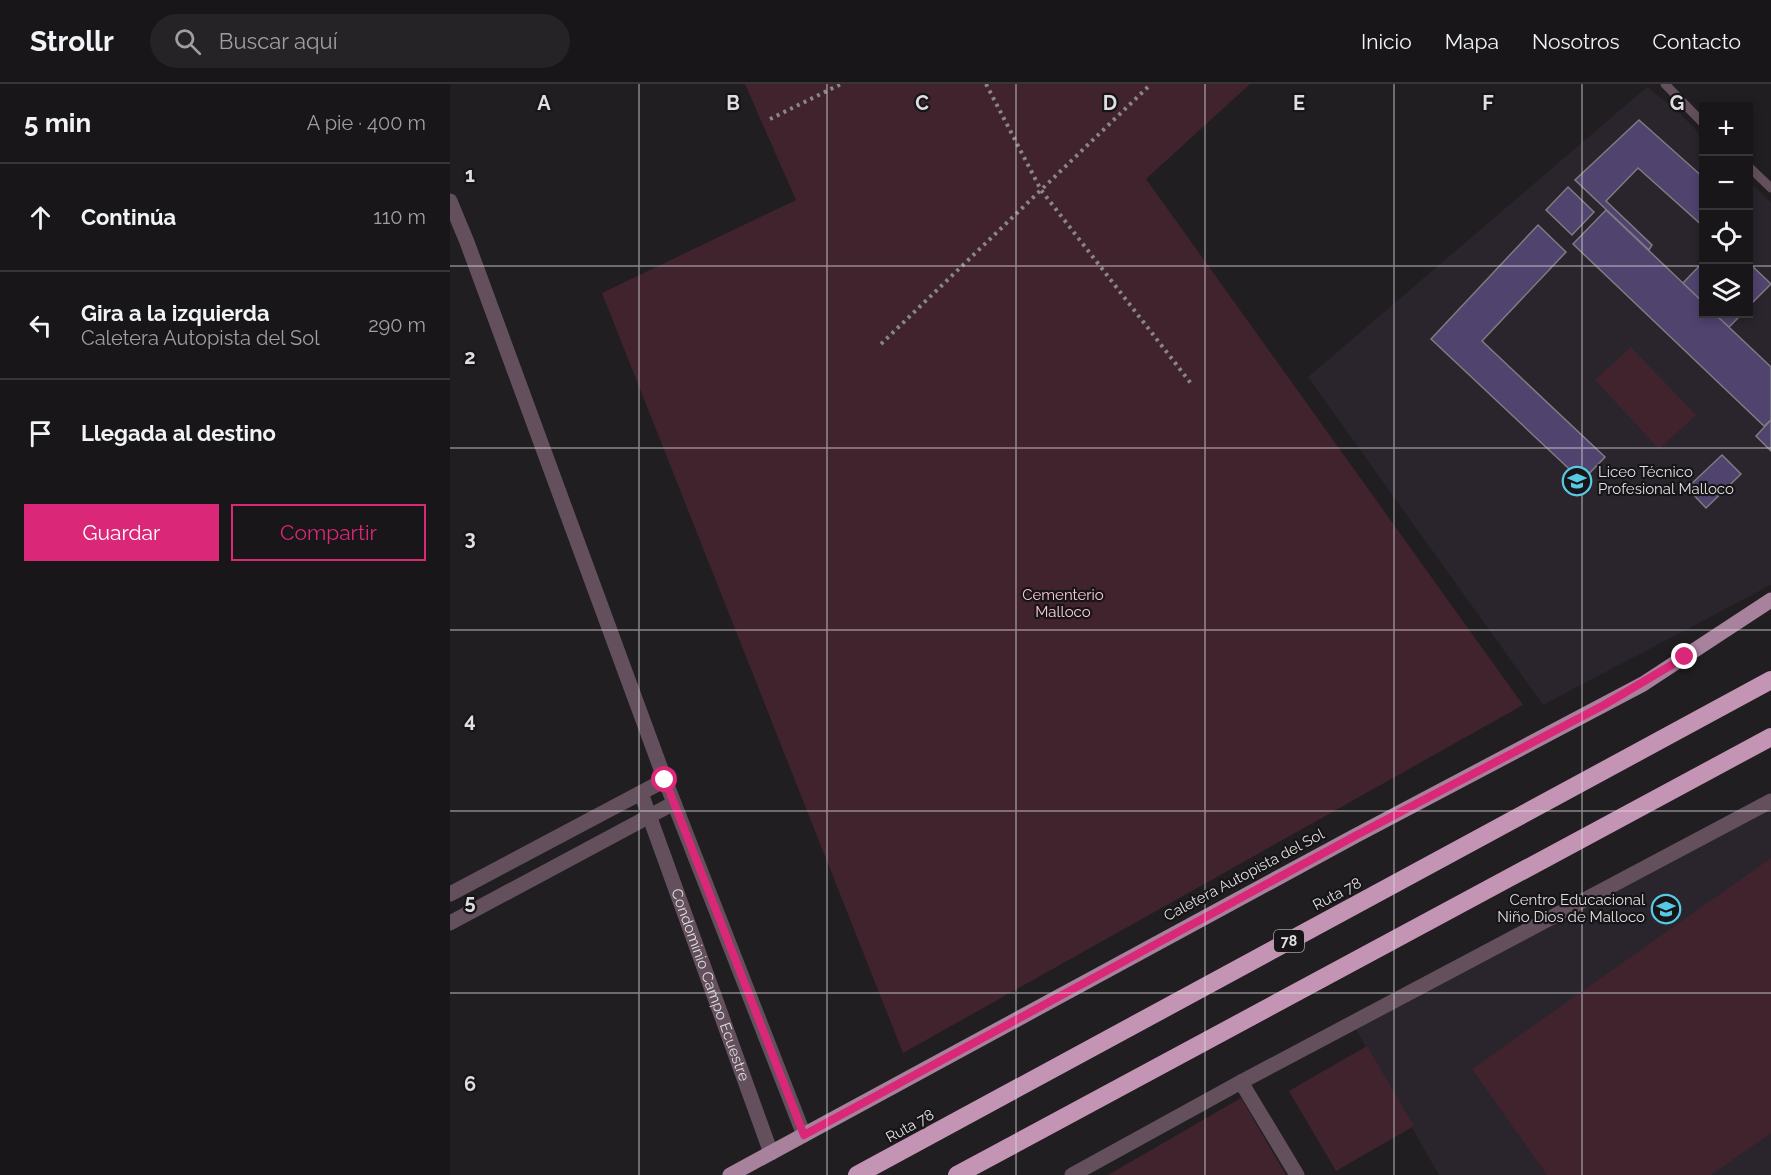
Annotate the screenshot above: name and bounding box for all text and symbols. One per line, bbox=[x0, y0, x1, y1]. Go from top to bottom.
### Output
search box bbox=[150, 14, 570, 68]
text: Strollr bbox=[30, 25, 114, 58]
icon: search bbox=[171, 25, 204, 58]
text: Buscar aquí bbox=[219, 28, 337, 54]
text: Inicio bbox=[1361, 29, 1412, 54]
text: Mapa bbox=[1445, 29, 1499, 54]
text: Nosotros bbox=[1532, 29, 1620, 54]
text: Contacto bbox=[1653, 29, 1741, 54]
text: A bbox=[537, 91, 551, 115]
text: B bbox=[726, 91, 740, 115]
text: C bbox=[915, 91, 929, 115]
text: D bbox=[1103, 91, 1117, 115]
text: E bbox=[1293, 91, 1305, 115]
text: F bbox=[1482, 91, 1494, 115]
text: G bbox=[1670, 91, 1684, 115]
map controls bbox=[1699, 102, 1753, 318]
button: + bbox=[1699, 102, 1753, 156]
text: 5 min bbox=[24, 108, 91, 138]
text: A pie · 400 m bbox=[307, 111, 426, 135]
button: − bbox=[1699, 156, 1753, 210]
text: 1 bbox=[465, 163, 475, 187]
icon: ahead bbox=[24, 201, 57, 234]
text: Continúa bbox=[81, 204, 176, 230]
text: 110 m bbox=[373, 205, 426, 229]
button: locate bbox=[1699, 210, 1753, 264]
button: layers bbox=[1699, 264, 1753, 318]
text: Gira a la izquierda bbox=[81, 300, 270, 326]
icon: left bbox=[24, 309, 57, 342]
text: 290 m bbox=[368, 313, 426, 337]
text: Caletera Autopista del Sol bbox=[81, 326, 320, 350]
text: 2 bbox=[464, 345, 476, 369]
icon: arrive bbox=[24, 417, 57, 450]
text: Llegada al destino bbox=[81, 420, 276, 446]
place label: Liceo Técnico Profesional Malloco bbox=[1598, 463, 1734, 498]
school or university icon: Liceo Técnico Profesional Malloco bbox=[1561, 465, 1593, 497]
button: Guardar bbox=[24, 504, 219, 561]
button: Compartir bbox=[231, 504, 426, 561]
text: 3 bbox=[464, 526, 476, 550]
park label: Cementerio Malloco bbox=[1022, 586, 1104, 621]
route end bbox=[1671, 643, 1697, 669]
text: 4 bbox=[464, 708, 476, 732]
route start bbox=[651, 766, 677, 792]
street label: Caletera Autopista del Sol bbox=[1161, 825, 1328, 925]
street label: Ruta 78 bbox=[1310, 874, 1365, 914]
street label: Condominio Campo Ecuestre bbox=[667, 886, 753, 1084]
text: 5 bbox=[464, 890, 476, 914]
place label: Centro Educacional Niño Dios de Malloco bbox=[1497, 891, 1646, 926]
school or university icon: Centro Educacional Niño Dios de Malloco bbox=[1650, 893, 1682, 925]
road number: 78 bbox=[1274, 930, 1304, 952]
text: 6 bbox=[464, 1072, 476, 1096]
street label: Ruta 78 bbox=[883, 1105, 937, 1147]

